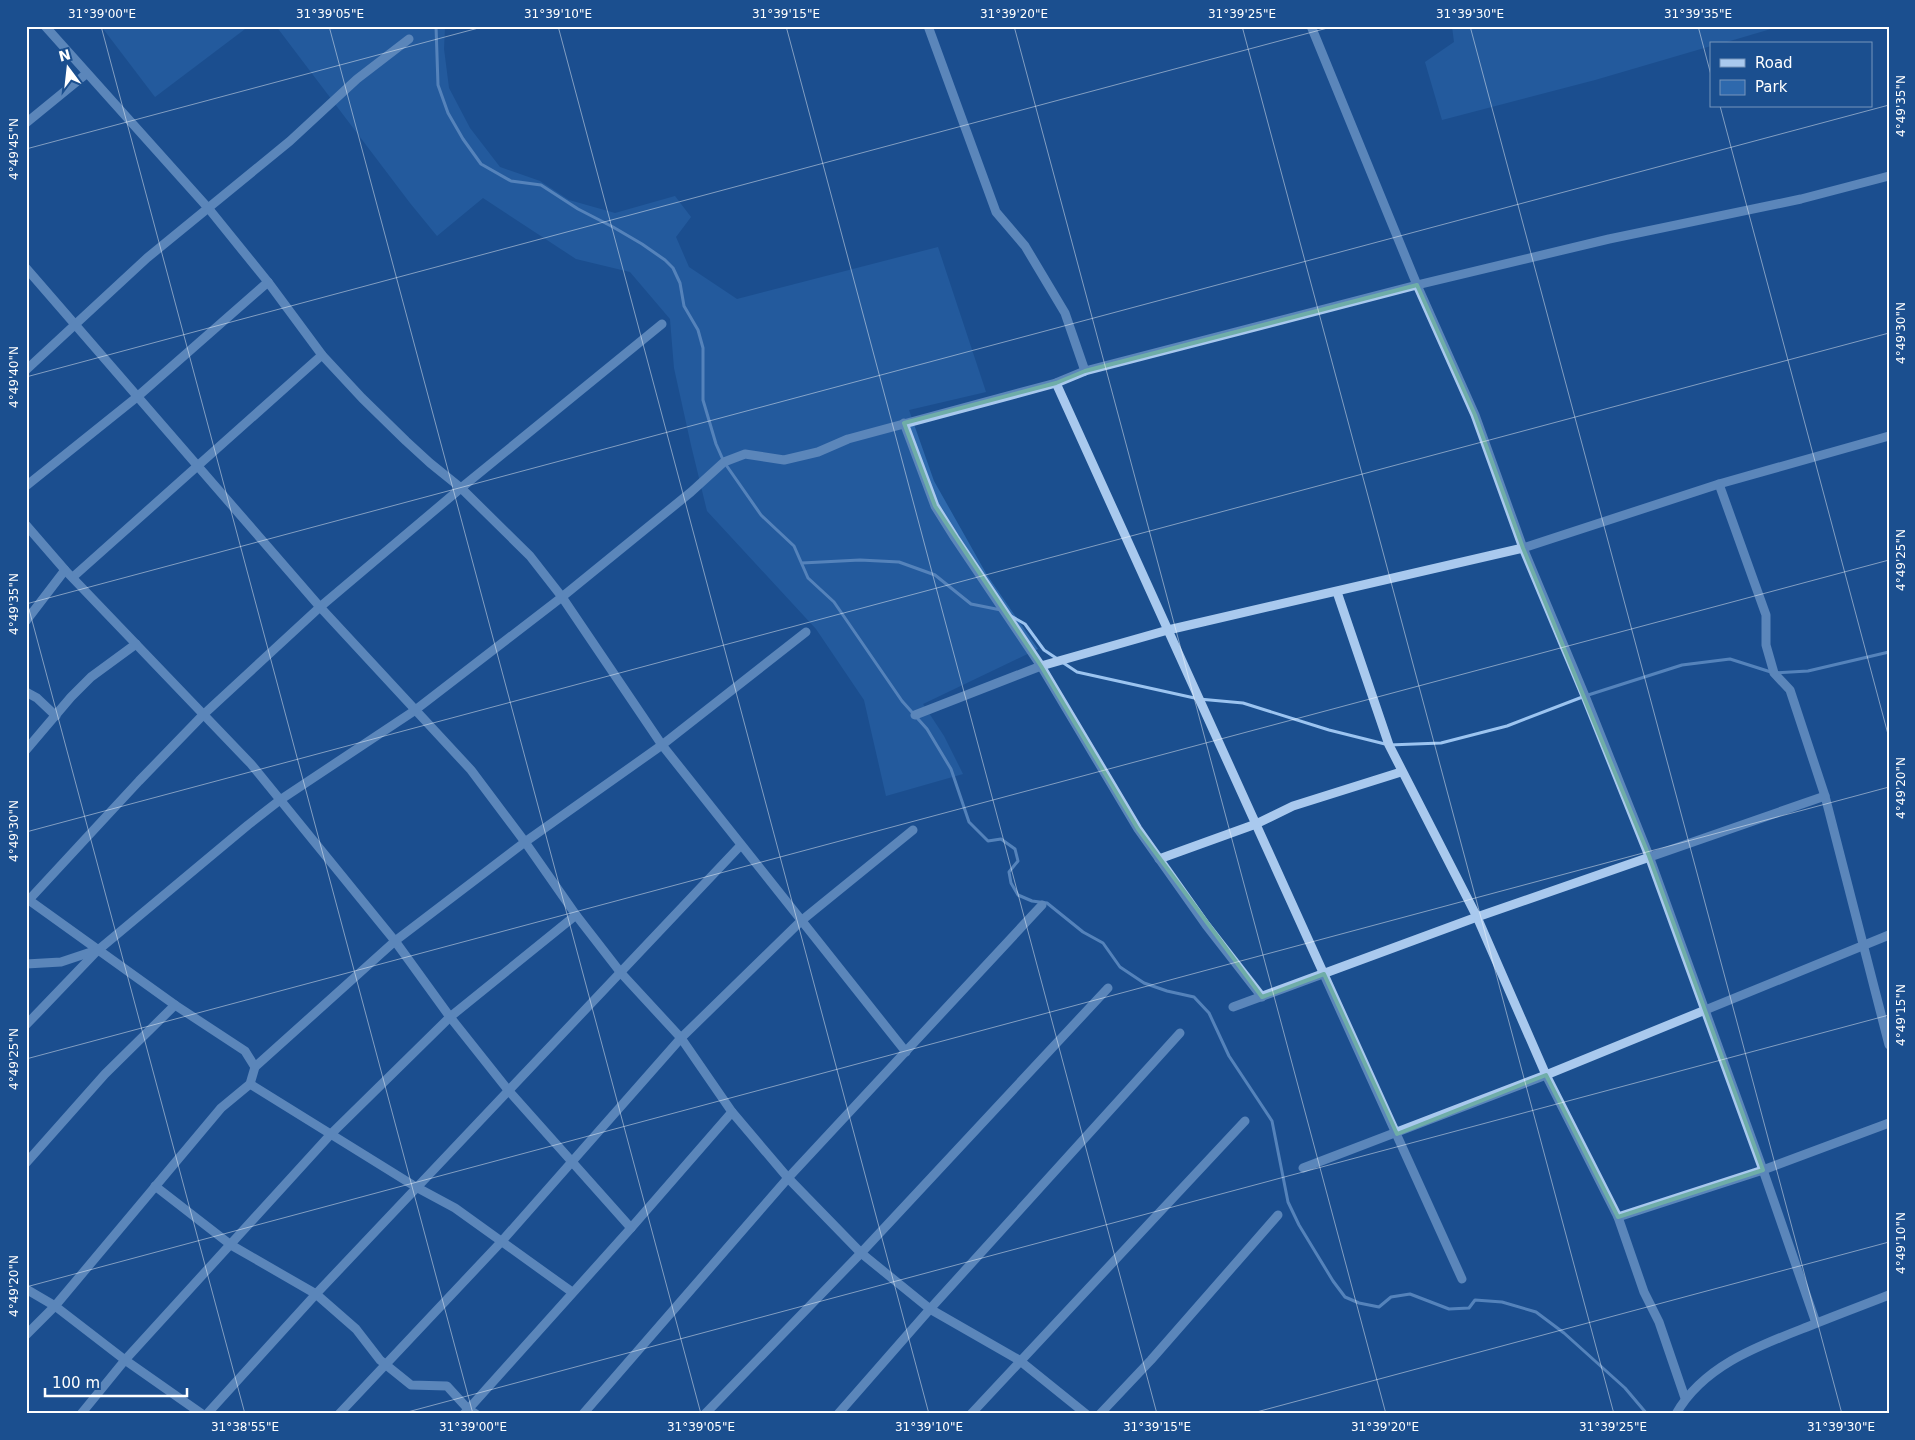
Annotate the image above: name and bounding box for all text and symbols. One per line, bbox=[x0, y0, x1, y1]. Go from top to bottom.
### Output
text: 31°39'00"E bbox=[68, 7, 136, 21]
text: 31°39'05"E bbox=[296, 7, 364, 21]
text: 31°39'10"E bbox=[524, 7, 592, 21]
text: 31°39'15"E bbox=[752, 7, 820, 21]
text: 31°39'20"E bbox=[980, 7, 1048, 21]
text: 31°39'25"E bbox=[1208, 7, 1276, 21]
text: 31°39'30"E bbox=[1436, 7, 1504, 21]
text: 31°39'35"E bbox=[1664, 7, 1732, 21]
north arrow bbox=[42, 42, 92, 92]
legend bbox=[1710, 42, 1872, 108]
text: N bbox=[57, 46, 72, 65]
text: Road bbox=[1755, 54, 1793, 72]
text: 4°49'35"N bbox=[1894, 75, 1908, 137]
text: Park bbox=[1755, 78, 1788, 96]
text: 4°49'45"N bbox=[7, 118, 21, 180]
text: 4°49'30"N bbox=[1894, 302, 1908, 364]
text: 4°49'40"N bbox=[7, 346, 21, 408]
text: 4°49'25"N bbox=[1894, 529, 1908, 591]
text: 4°49'35"N bbox=[7, 573, 21, 635]
text: 4°49'20"N bbox=[1894, 757, 1908, 819]
text: 4°49'30"N bbox=[7, 800, 21, 862]
text: 4°49'15"N bbox=[1894, 984, 1908, 1046]
text: 4°49'25"N bbox=[7, 1028, 21, 1090]
text: 4°49'10"N bbox=[1894, 1212, 1908, 1274]
text: 4°49'20"N bbox=[7, 1255, 21, 1317]
scale bar bbox=[45, 1365, 188, 1397]
text: 100 m bbox=[52, 1374, 100, 1392]
text: 31°38'55"E bbox=[211, 1420, 279, 1434]
text: 31°39'00"E bbox=[439, 1420, 507, 1434]
text: 31°39'05"E bbox=[667, 1420, 735, 1434]
text: 31°39'10"E bbox=[895, 1420, 963, 1434]
text: 31°39'15"E bbox=[1123, 1420, 1191, 1434]
text: 31°39'20"E bbox=[1351, 1420, 1419, 1434]
text: 31°39'25"E bbox=[1579, 1420, 1647, 1434]
text: 31°39'30"E bbox=[1807, 1420, 1875, 1434]

